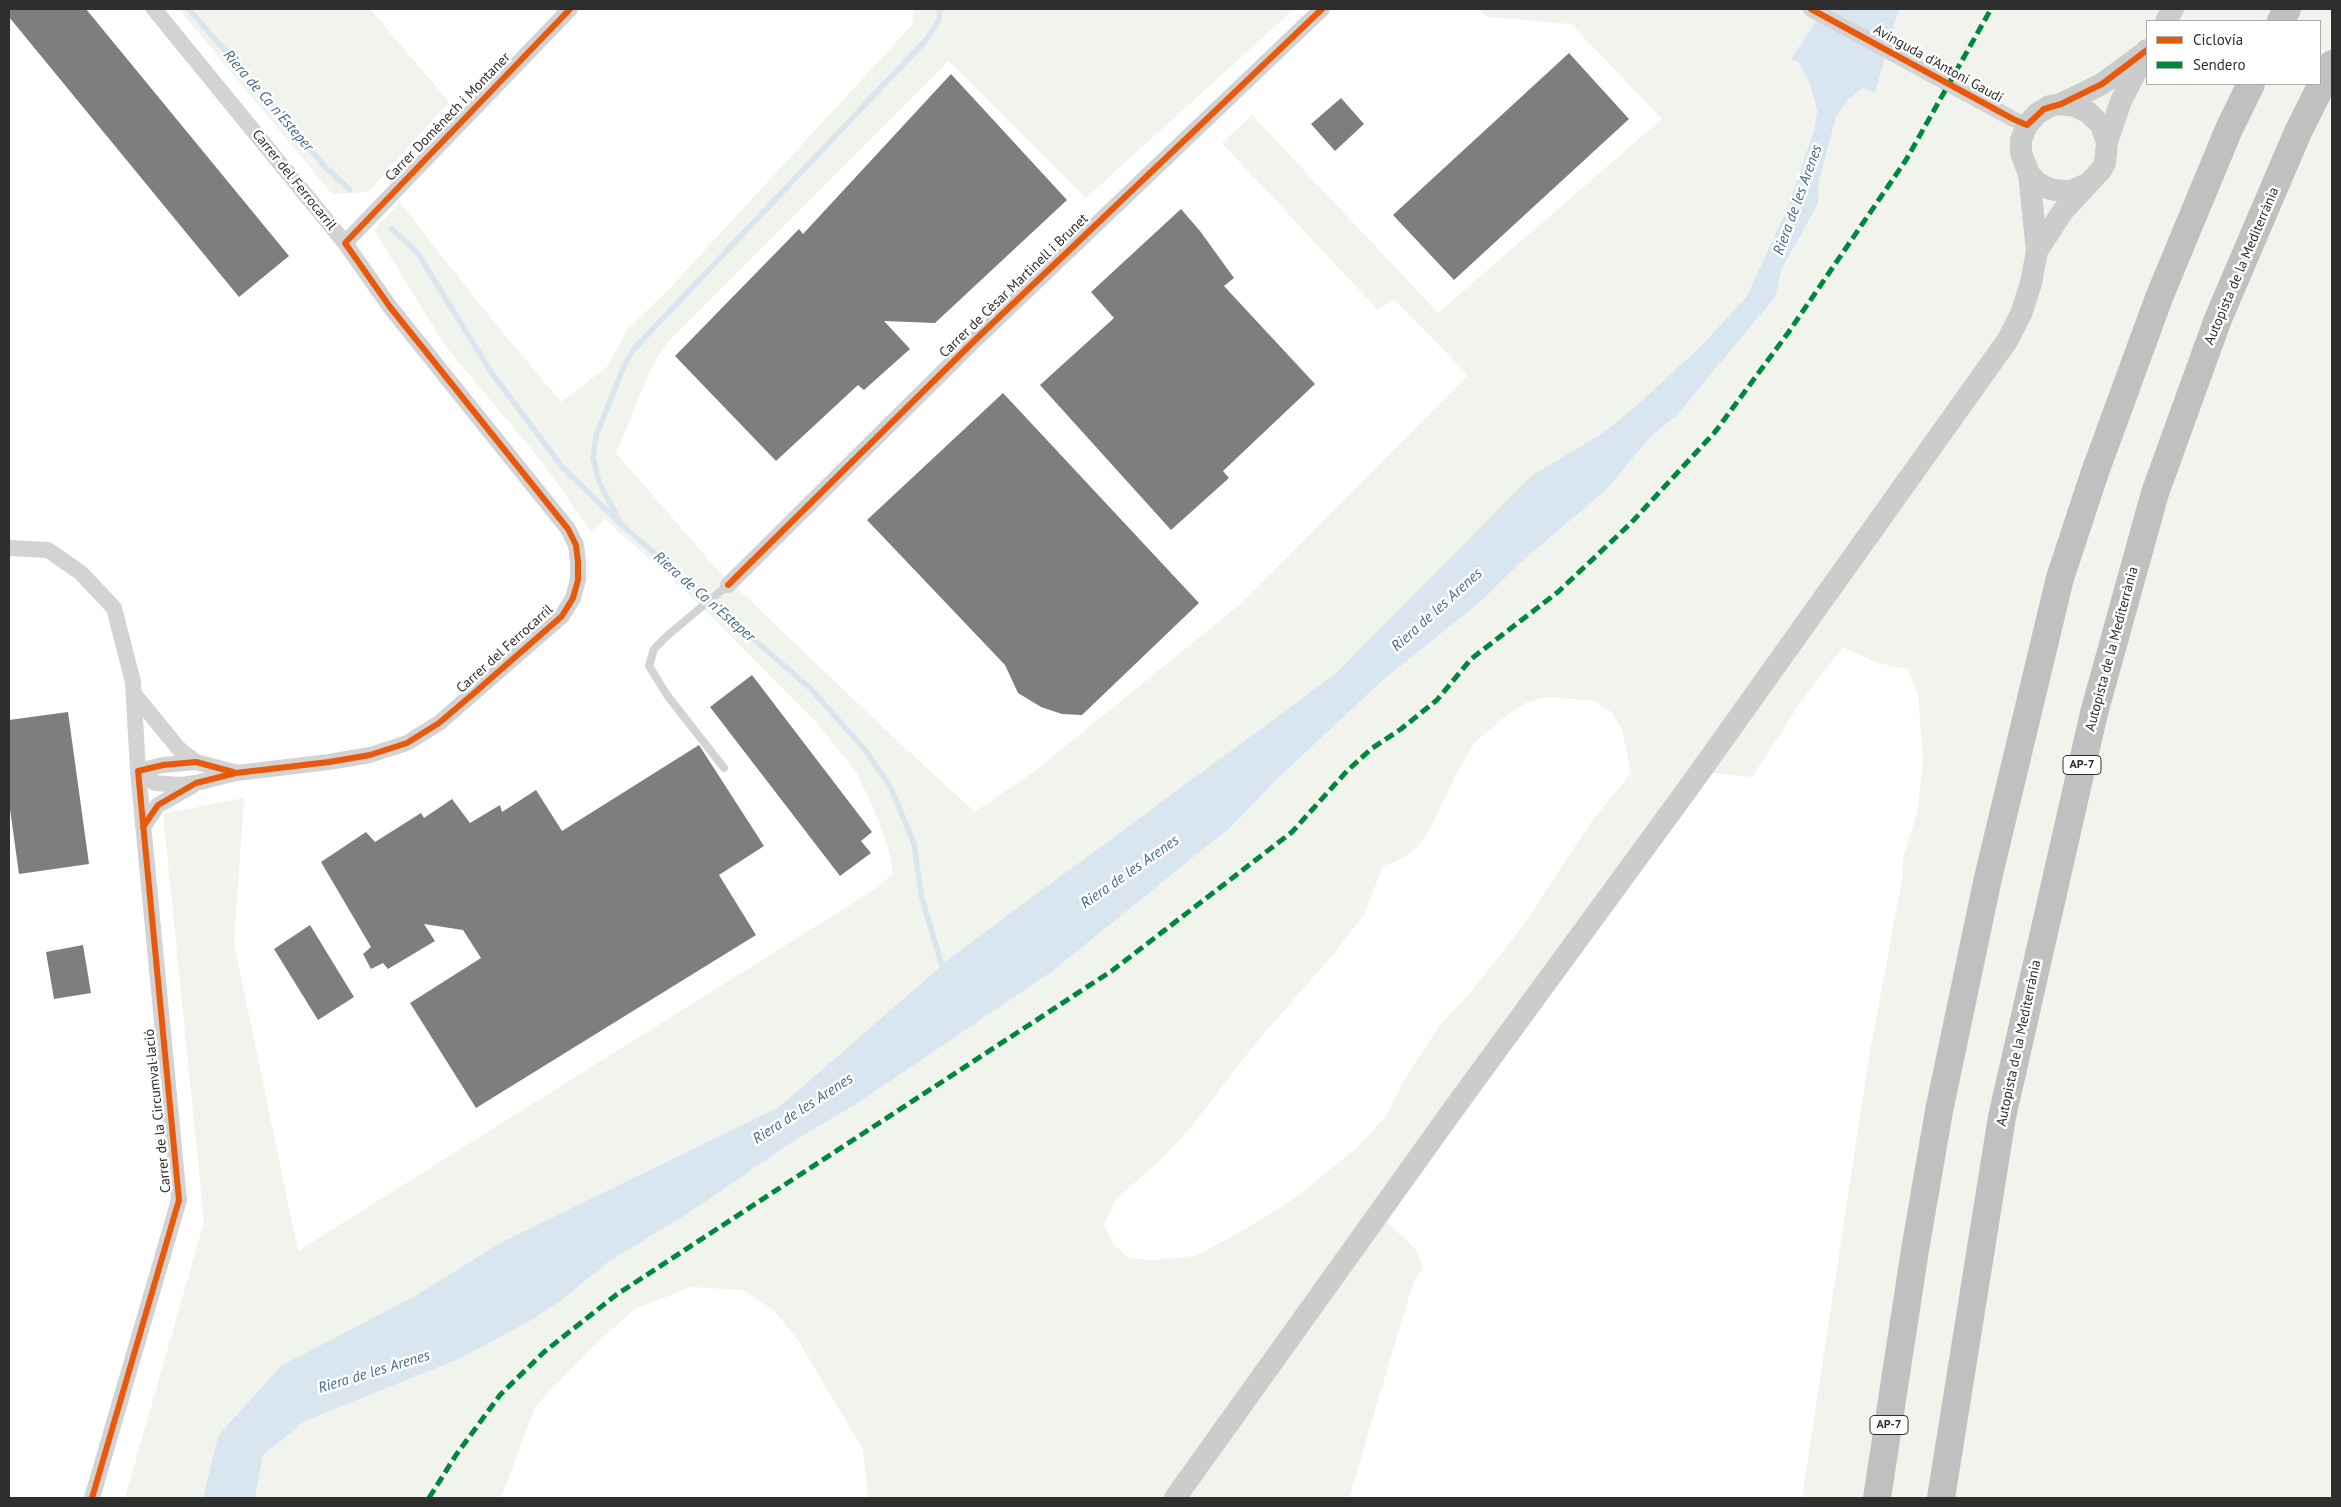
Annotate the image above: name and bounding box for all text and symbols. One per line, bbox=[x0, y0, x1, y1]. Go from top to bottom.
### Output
legend bbox=[2146, 20, 2321, 85]
street label: Avinguda d'Antoni Gaudí bbox=[1870, 21, 2006, 107]
text: Ciclovía bbox=[2193, 30, 2243, 49]
water label: Riera de Ca n'Esteper bbox=[219, 47, 317, 155]
street label: Carrer Domènech i Montaner bbox=[382, 49, 514, 185]
text: Sendero bbox=[2193, 55, 2246, 74]
street label: Carrer del Ferrocarril bbox=[248, 126, 340, 234]
water label: Riera de les Arenes bbox=[1770, 143, 1826, 257]
street label: Autopista de la Mediterrània bbox=[2201, 185, 2283, 347]
street label: Carrer de Cèsar Martinell i Brunet bbox=[936, 210, 1092, 362]
water label: Riera de Ca n'Esteper bbox=[650, 548, 758, 646]
water label: Riera de les Arenes bbox=[1388, 565, 1486, 655]
street label: Autopista de la Mediterrània bbox=[2082, 565, 2142, 733]
street label: Carrer del Ferrocarril bbox=[453, 601, 557, 697]
road number: AP-7 bbox=[2063, 756, 2101, 774]
water label: Riera de les Arenes bbox=[1077, 831, 1183, 913]
street label: Autopista de la Mediterrània bbox=[1993, 958, 2045, 1128]
street label: Carrer de la Circumval·lació bbox=[141, 1028, 175, 1194]
water label: Riera de les Arenes bbox=[750, 1070, 856, 1148]
water label: Riera de les Arenes bbox=[316, 1346, 432, 1398]
road number: AP-7 bbox=[1870, 1416, 1908, 1434]

